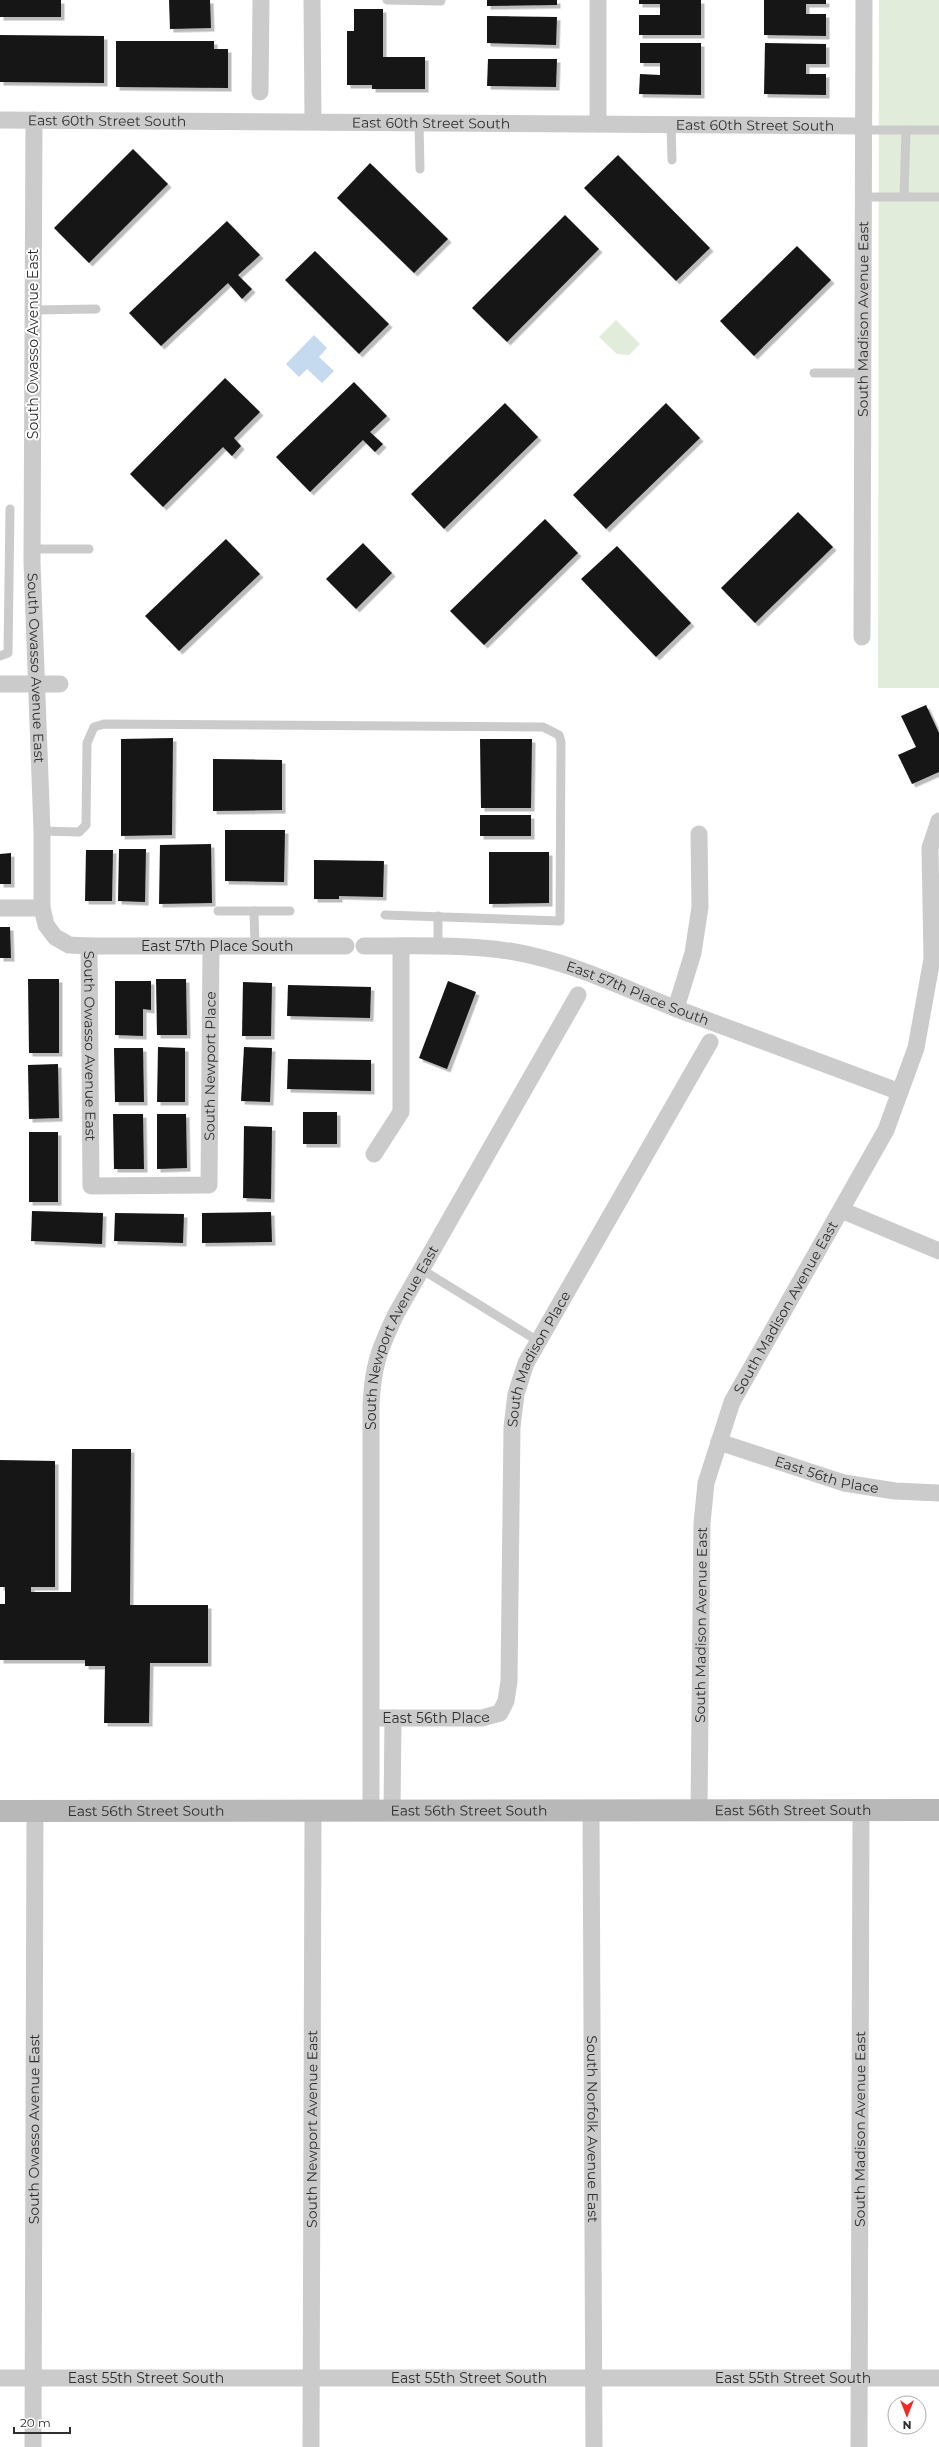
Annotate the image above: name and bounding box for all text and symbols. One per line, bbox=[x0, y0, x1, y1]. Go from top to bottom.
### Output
street label: East 60th Street South bbox=[28, 111, 186, 130]
street label: East 60th Street South bbox=[352, 113, 510, 133]
street label: East 60th Street South bbox=[676, 116, 834, 135]
street label: South Madison Avenue East bbox=[854, 221, 872, 417]
street label: South Owasso Avenue East bbox=[24, 249, 42, 439]
street label: South Owasso Avenue East bbox=[23, 572, 48, 764]
street label: East 57th Place South bbox=[141, 937, 293, 955]
street label: South Owasso Avenue East bbox=[80, 951, 100, 1142]
street label: East 57th Place South bbox=[564, 957, 712, 1029]
street label: South Newport Place bbox=[200, 991, 220, 1141]
street label: South Madison Avenue East bbox=[729, 1217, 842, 1397]
street label: South Newport Avenue East bbox=[362, 1242, 442, 1430]
street label: South Madison Place bbox=[503, 1288, 574, 1428]
street label: East 56th Place bbox=[773, 1452, 880, 1497]
street label: South Madison Avenue East bbox=[691, 1527, 711, 1723]
street label: East 56th Place bbox=[382, 1707, 492, 1727]
street label: East 56th Street South bbox=[390, 1801, 548, 1820]
street label: East 56th Street South bbox=[714, 1801, 872, 1819]
street label: East 56th Street South bbox=[67, 1802, 225, 1820]
street label: South Newport Avenue East bbox=[303, 2030, 321, 2228]
street label: South Madison Avenue East bbox=[851, 2031, 869, 2227]
street label: South Owasso Avenue East bbox=[25, 2033, 43, 2224]
street label: South Norfolk Avenue East bbox=[583, 2035, 602, 2223]
street label: East 55th Street South bbox=[68, 2369, 224, 2387]
street label: East 55th Street South bbox=[391, 2369, 547, 2387]
street label: East 55th Street South bbox=[715, 2369, 871, 2387]
north arrow bbox=[887, 2395, 927, 2435]
scale bar bbox=[14, 2409, 70, 2435]
text: 20 m bbox=[20, 2415, 51, 2430]
text: N bbox=[903, 2418, 911, 2432]

